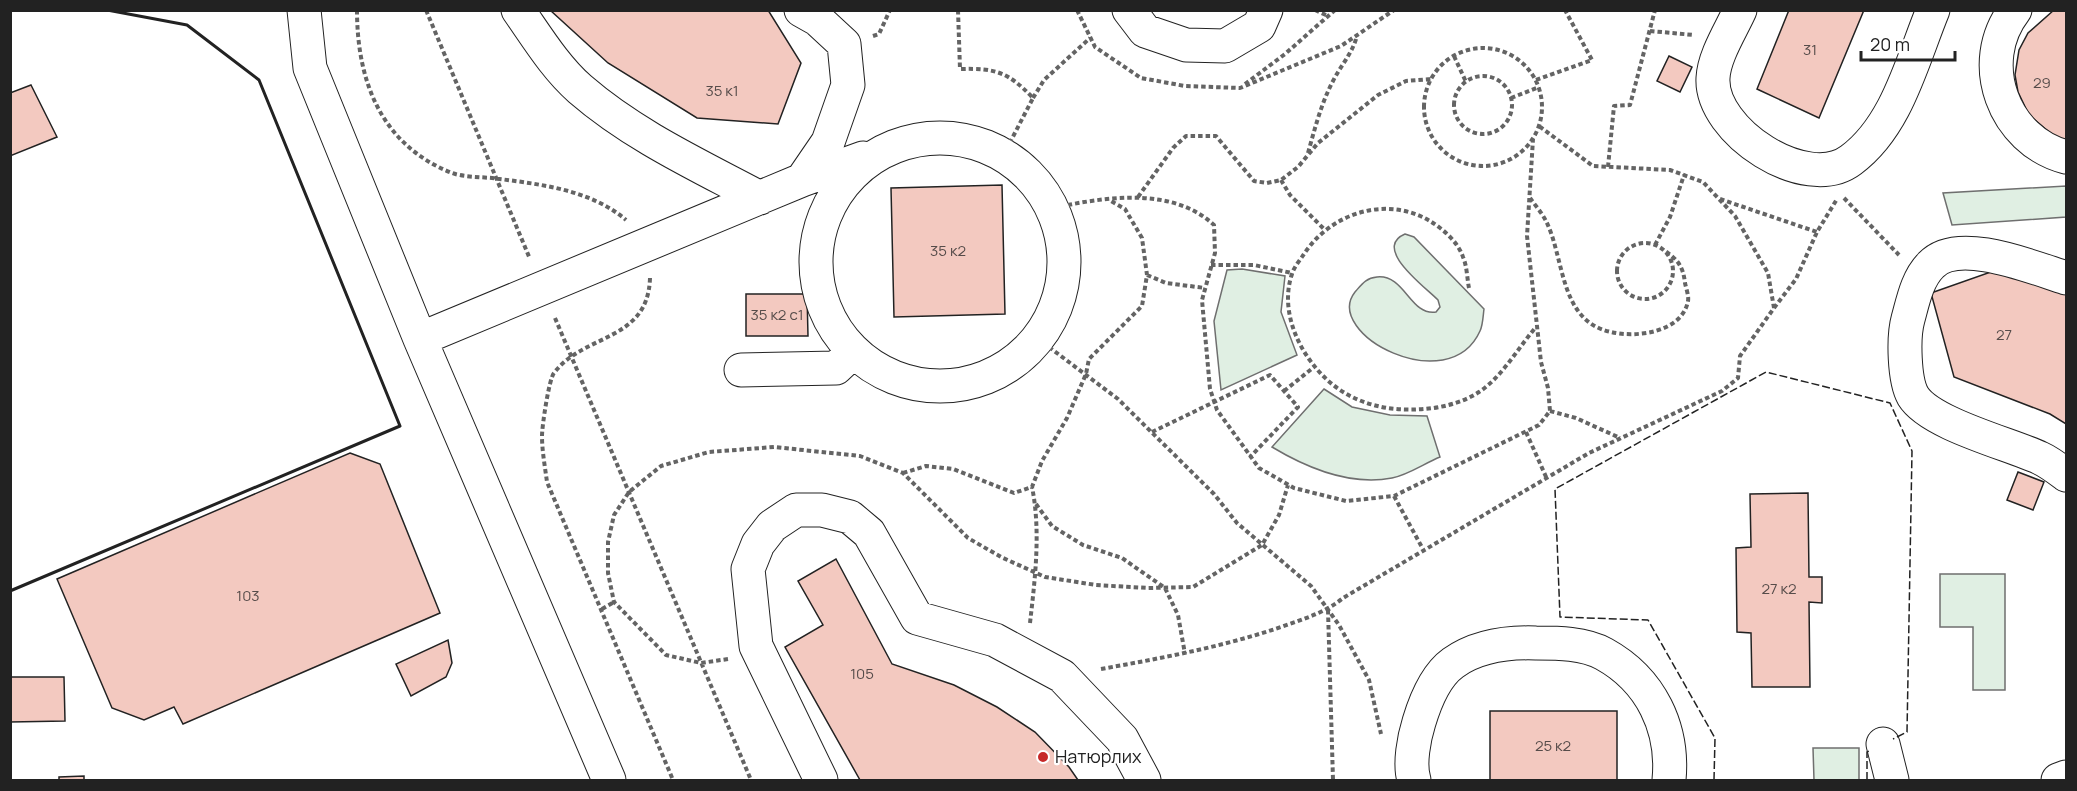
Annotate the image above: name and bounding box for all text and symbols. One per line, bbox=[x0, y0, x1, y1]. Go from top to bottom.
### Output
scale bar bbox=[1861, 24, 1956, 62]
text: 20 m bbox=[1870, 32, 1910, 56]
house number: 31 bbox=[1803, 39, 1817, 60]
house number: 29 bbox=[2033, 72, 2051, 93]
house number: 35 к1 bbox=[705, 80, 739, 101]
house number: 35 к2 bbox=[930, 240, 966, 261]
house number: 35 к2 с1 bbox=[750, 304, 804, 325]
house number: 27 bbox=[1996, 324, 2012, 345]
house number: 27 к2 bbox=[1761, 578, 1797, 599]
house number: 103 bbox=[236, 585, 260, 606]
house number: 105 bbox=[850, 663, 874, 684]
house number: 25 к2 bbox=[1535, 735, 1571, 756]
place label: Натюрлих bbox=[1055, 744, 1142, 768]
marker: Натюрлих bbox=[1036, 750, 1050, 764]

